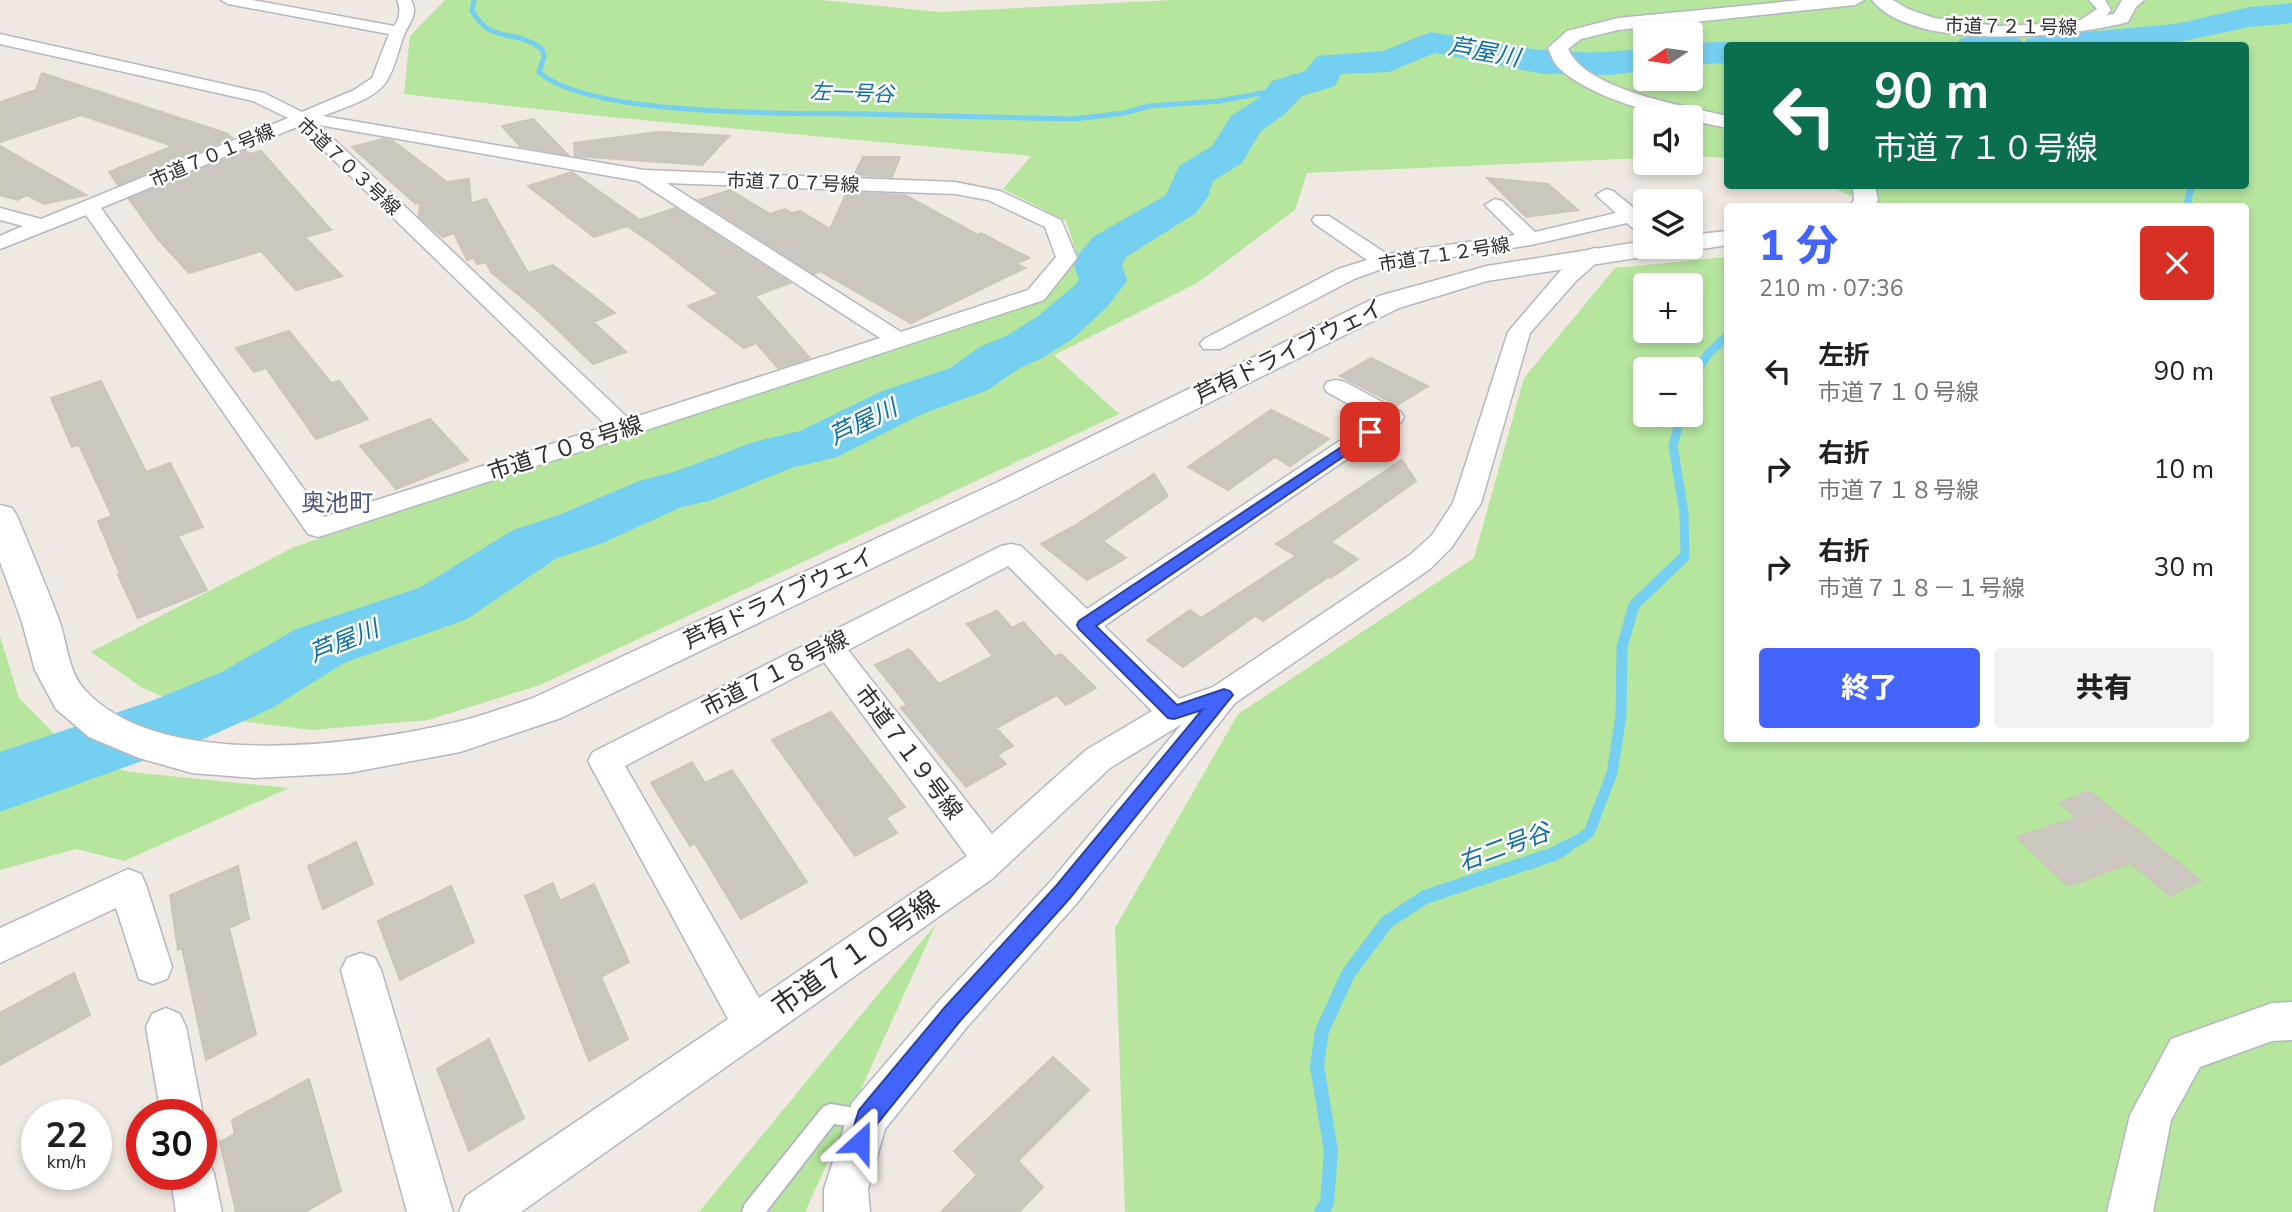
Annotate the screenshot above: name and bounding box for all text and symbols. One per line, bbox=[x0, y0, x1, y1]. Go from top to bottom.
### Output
street label: 市道７２１号線 bbox=[1944, 13, 2078, 41]
north arrow bbox=[1633, 21, 1703, 91]
map controls bbox=[1633, 21, 1703, 427]
water label: 芦屋川 bbox=[1446, 30, 1525, 75]
text: 90 m bbox=[1874, 58, 1989, 125]
icon: left bbox=[1759, 70, 1850, 161]
water label: 左一号谷 bbox=[810, 78, 896, 109]
button: sound bbox=[1633, 105, 1703, 175]
street label: 市道７０３号線 bbox=[291, 112, 406, 222]
street label: 市道７０１号線 bbox=[146, 118, 279, 194]
text: 市道７１０号線 bbox=[1874, 127, 2098, 170]
street label: 市道７０７号線 bbox=[726, 168, 860, 198]
button: layers bbox=[1633, 189, 1703, 259]
text: 1 分 bbox=[1759, 218, 1838, 275]
button: close bbox=[2140, 226, 2214, 300]
street label: 市道７１２号線 bbox=[1376, 232, 1512, 278]
button: + bbox=[1633, 273, 1703, 343]
text: 210 m · 07:36 bbox=[1759, 273, 1904, 304]
street label: 芦有ドライブウェイ bbox=[1189, 292, 1389, 411]
text: 左折 bbox=[1818, 338, 1870, 373]
icon: left bbox=[1759, 352, 1797, 390]
text: 90 m bbox=[2154, 354, 2214, 389]
button: − bbox=[1633, 357, 1703, 427]
text: 市道７１０号線 bbox=[1818, 377, 1979, 408]
water label: 芦屋川 bbox=[824, 391, 905, 452]
pin bbox=[1340, 402, 1400, 462]
street label: 市道７０８号線 bbox=[484, 409, 647, 488]
icon: arrive bbox=[1351, 413, 1389, 451]
text: 右折 bbox=[1818, 436, 1870, 471]
icon: right bbox=[1759, 450, 1797, 488]
text: 10 m bbox=[2154, 452, 2214, 487]
text: 市道７１８号線 bbox=[1818, 475, 1979, 506]
district label: 奥池町 bbox=[301, 487, 373, 519]
text: 右折 bbox=[1818, 534, 1870, 569]
street label: 芦有ドライブウェイ bbox=[679, 541, 880, 656]
icon: right bbox=[1759, 548, 1797, 586]
text: 30 m bbox=[2154, 550, 2214, 585]
text: 市道７１８－１号線 bbox=[1818, 573, 2025, 604]
water label: 芦屋川 bbox=[305, 612, 386, 669]
street label: 市道７１８号線 bbox=[696, 623, 854, 724]
button: 終了 bbox=[1759, 648, 1980, 728]
button: 共有 bbox=[1994, 648, 2214, 728]
street label: 市道７１９号線 bbox=[848, 679, 969, 826]
water label: 右二号谷 bbox=[1453, 815, 1556, 878]
street label: 市道７１０号線 bbox=[764, 882, 947, 1026]
speed limit sign: 30 bbox=[126, 1099, 217, 1190]
position arrow bbox=[823, 1105, 897, 1179]
text: 22 bbox=[45, 1112, 88, 1159]
text: km/h bbox=[47, 1150, 86, 1174]

